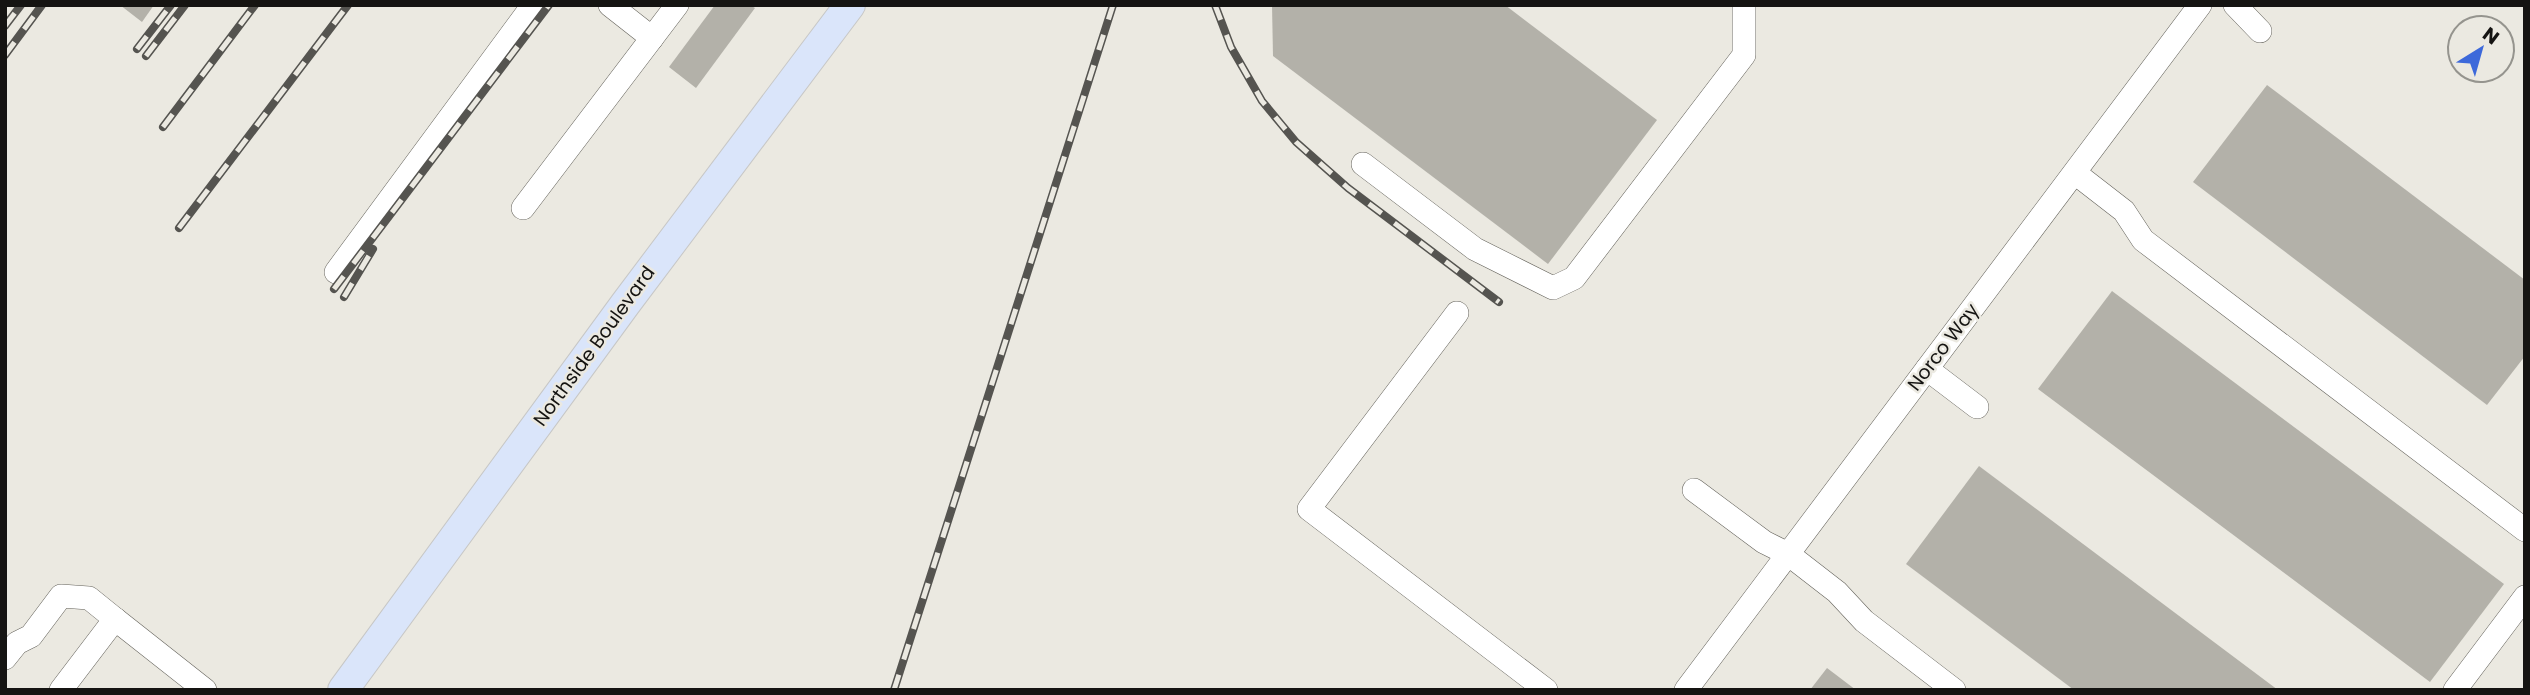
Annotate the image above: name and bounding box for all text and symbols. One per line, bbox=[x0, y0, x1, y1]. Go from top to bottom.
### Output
north arrow bbox=[2446, 14, 2516, 84]
text: N bbox=[2477, 21, 2505, 51]
street label: Northside Boulevard bbox=[527, 260, 661, 432]
street label: Norco Way bbox=[1901, 297, 1985, 396]

